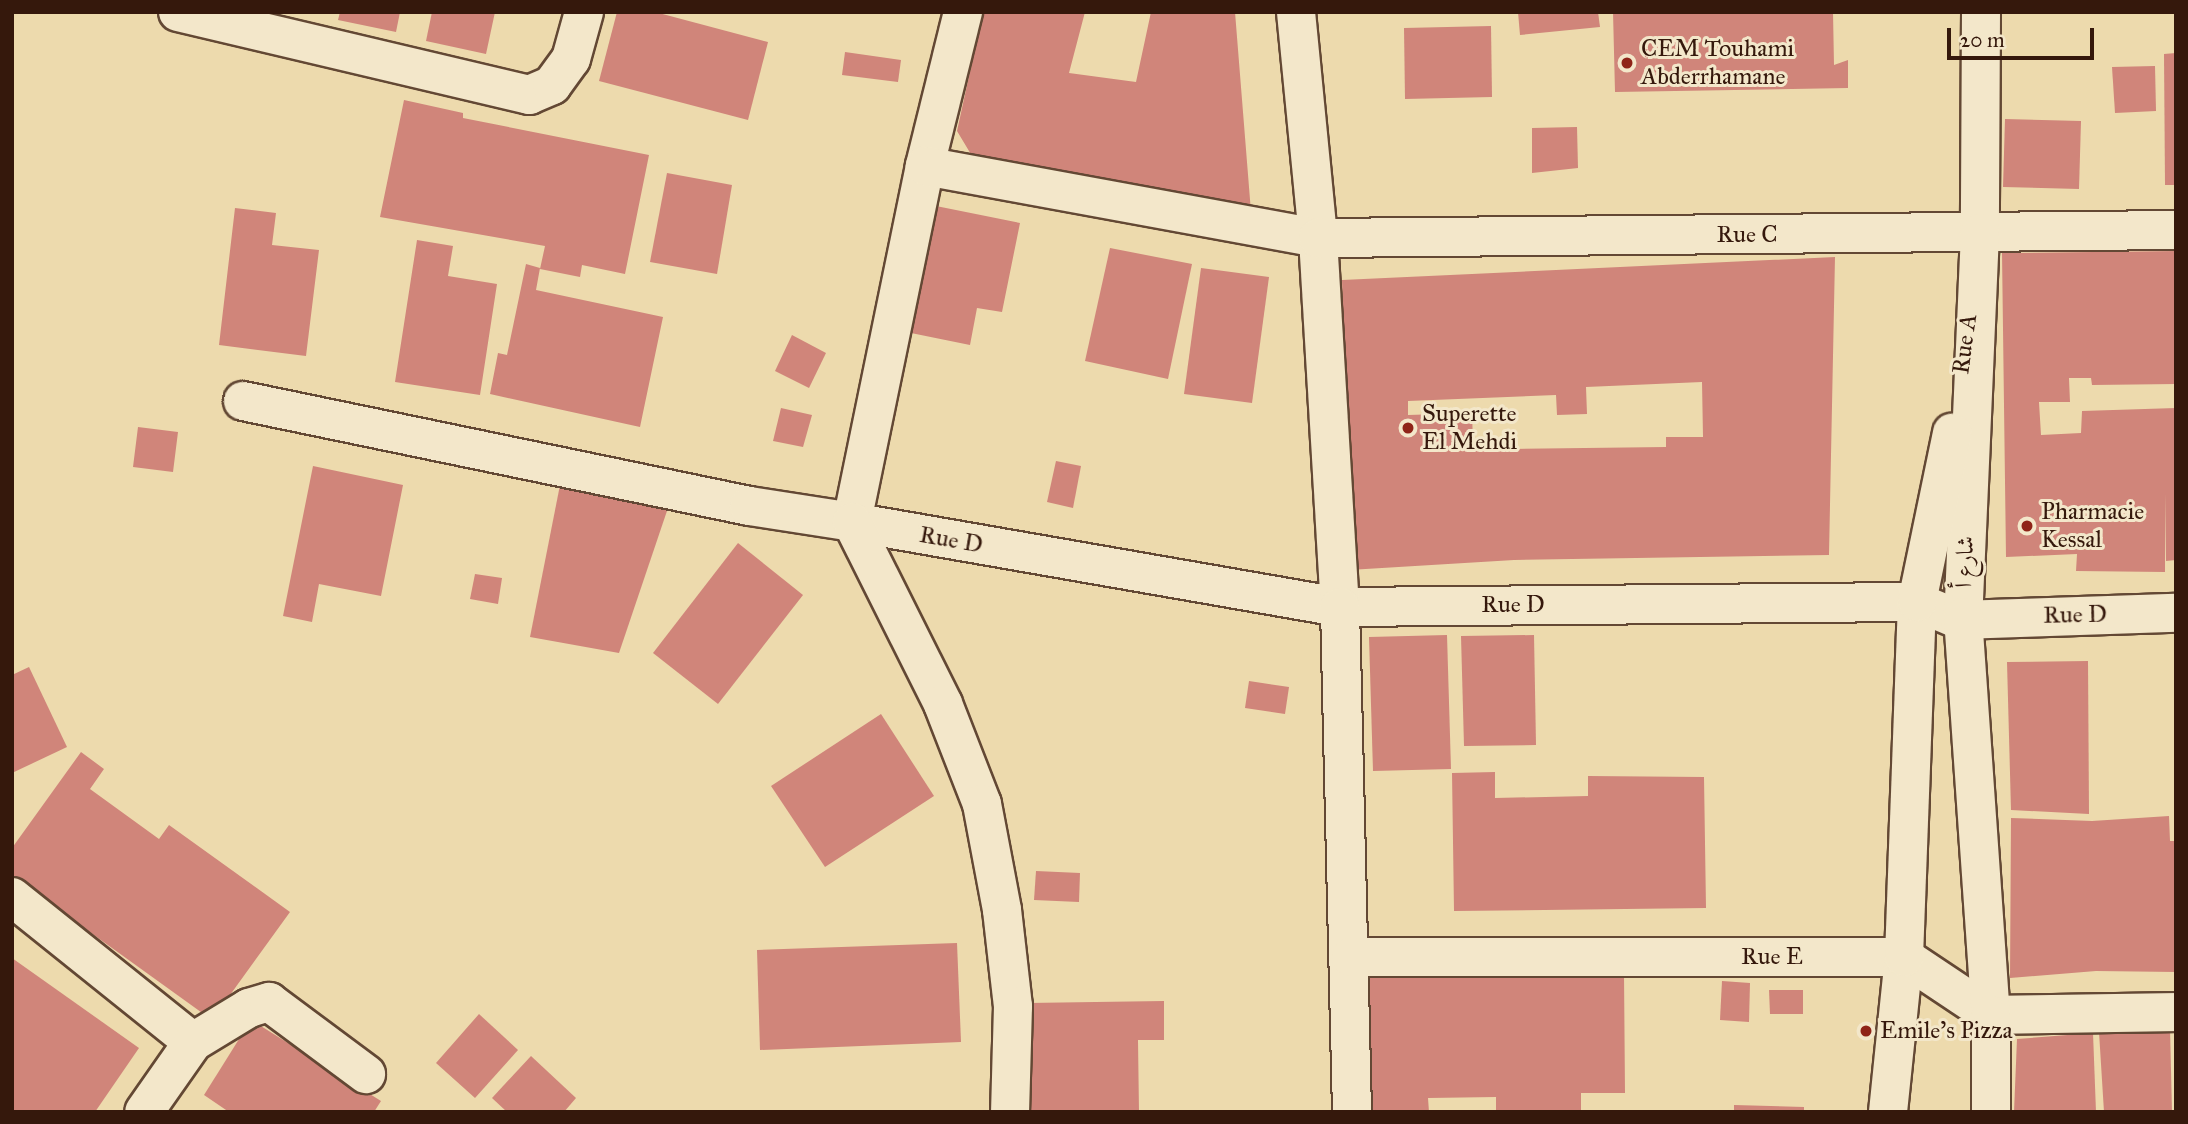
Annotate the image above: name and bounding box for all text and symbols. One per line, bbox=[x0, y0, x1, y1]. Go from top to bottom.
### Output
scale bar bbox=[1950, 14, 2097, 58]
text: 20 m bbox=[1960, 27, 2005, 53]
place label: CEM Touhami Abderrhamane bbox=[1641, 35, 1794, 91]
marker: CEM Touhami Abderrhamane bbox=[1619, 55, 1635, 71]
street label: Rue C bbox=[1717, 221, 1777, 249]
street label: Rue A bbox=[1947, 312, 1983, 376]
place label: Superette El Mehdi bbox=[1422, 400, 1517, 456]
marker: Superette El Mehdi bbox=[1400, 420, 1416, 436]
place label: Pharmacie Kessal bbox=[2041, 498, 2144, 554]
marker: Pharmacie Kessal bbox=[2019, 518, 2035, 534]
street label: Rue D bbox=[917, 520, 985, 560]
street label: شارع أ bbox=[1950, 535, 1980, 589]
street label: Rue D bbox=[1481, 591, 1545, 619]
street label: Rue D bbox=[2043, 600, 2107, 630]
street label: Rue E bbox=[1741, 943, 1803, 971]
place label: Emile's Pizza bbox=[1880, 1017, 2013, 1045]
marker: Emile's Pizza bbox=[1858, 1023, 1874, 1039]

